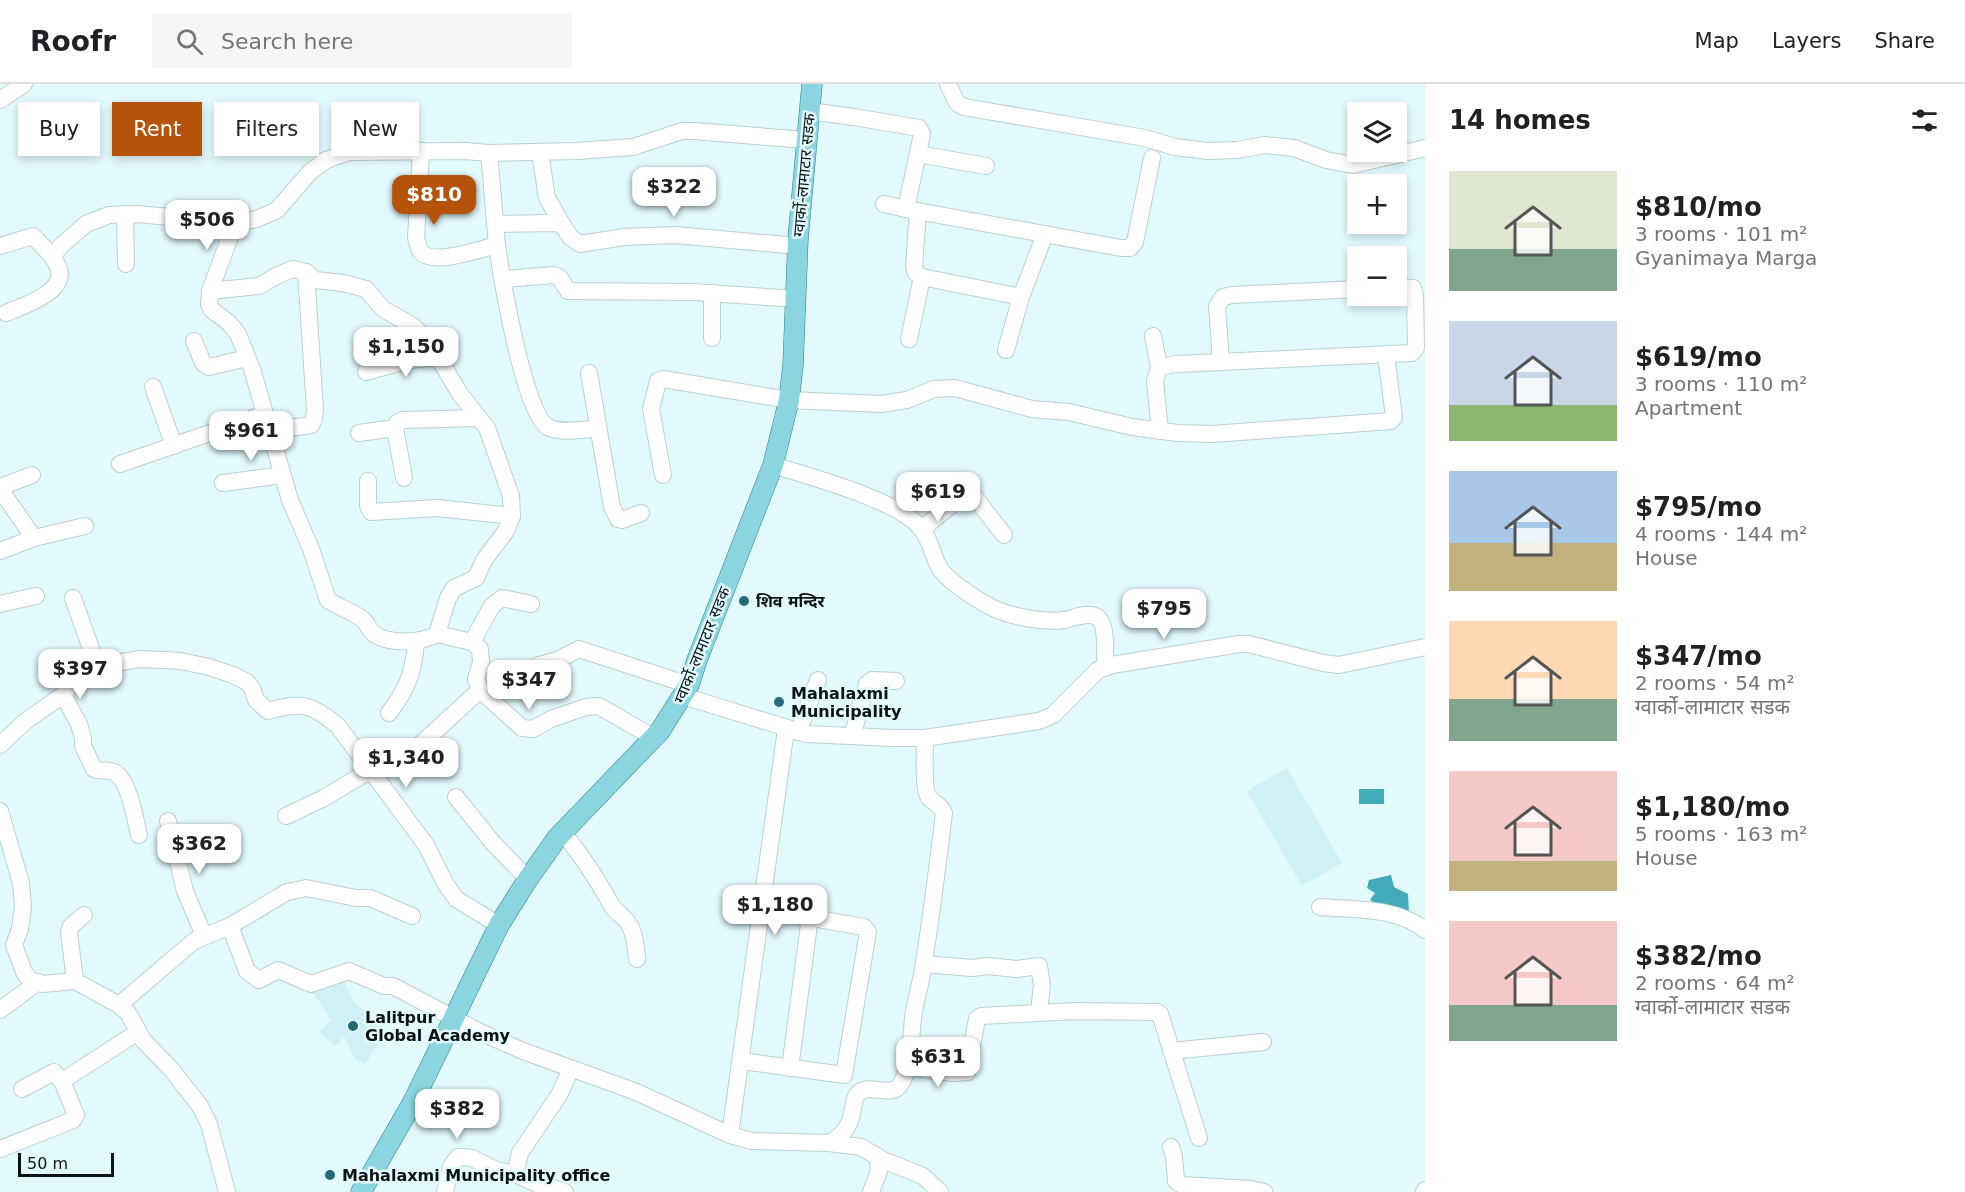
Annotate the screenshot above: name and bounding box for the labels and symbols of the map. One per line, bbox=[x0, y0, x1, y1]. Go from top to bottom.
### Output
street label: ग्वार्को-लामाटार सडक bbox=[789, 112, 819, 238]
pin: $322 bbox=[638, 167, 710, 218]
pin: $810 bbox=[398, 175, 470, 226]
pin: $506 bbox=[171, 200, 243, 251]
pin: $1,150 bbox=[357, 327, 455, 378]
pin: $961 bbox=[215, 411, 287, 462]
pin: $619 bbox=[902, 472, 974, 523]
street label: ग्वार्को-लामाटार सडक bbox=[670, 583, 734, 706]
pin: $795 bbox=[1128, 589, 1200, 640]
place label: शिव मन्दिर bbox=[756, 592, 825, 611]
marker: शिव मन्दिर bbox=[737, 594, 751, 608]
pin: $397 bbox=[44, 649, 116, 700]
pin: $347 bbox=[493, 660, 565, 711]
place label: Mahalaxmi Municipality bbox=[791, 684, 902, 721]
marker: Mahalaxmi Municipality bbox=[772, 695, 786, 709]
pin: $1,340 bbox=[357, 738, 455, 789]
pin: $362 bbox=[163, 824, 235, 875]
pin: $1,180 bbox=[726, 885, 824, 936]
place label: Lalitpur Global Academy bbox=[365, 1008, 511, 1045]
marker: Lalitpur Global Academy bbox=[346, 1019, 360, 1033]
pin: $631 bbox=[902, 1037, 974, 1088]
pin: $382 bbox=[421, 1089, 493, 1140]
scale bar bbox=[18, 1150, 114, 1178]
place label: Mahalaxmi Municipality office bbox=[342, 1166, 611, 1185]
marker: Mahalaxmi Municipality office bbox=[323, 1168, 337, 1182]

